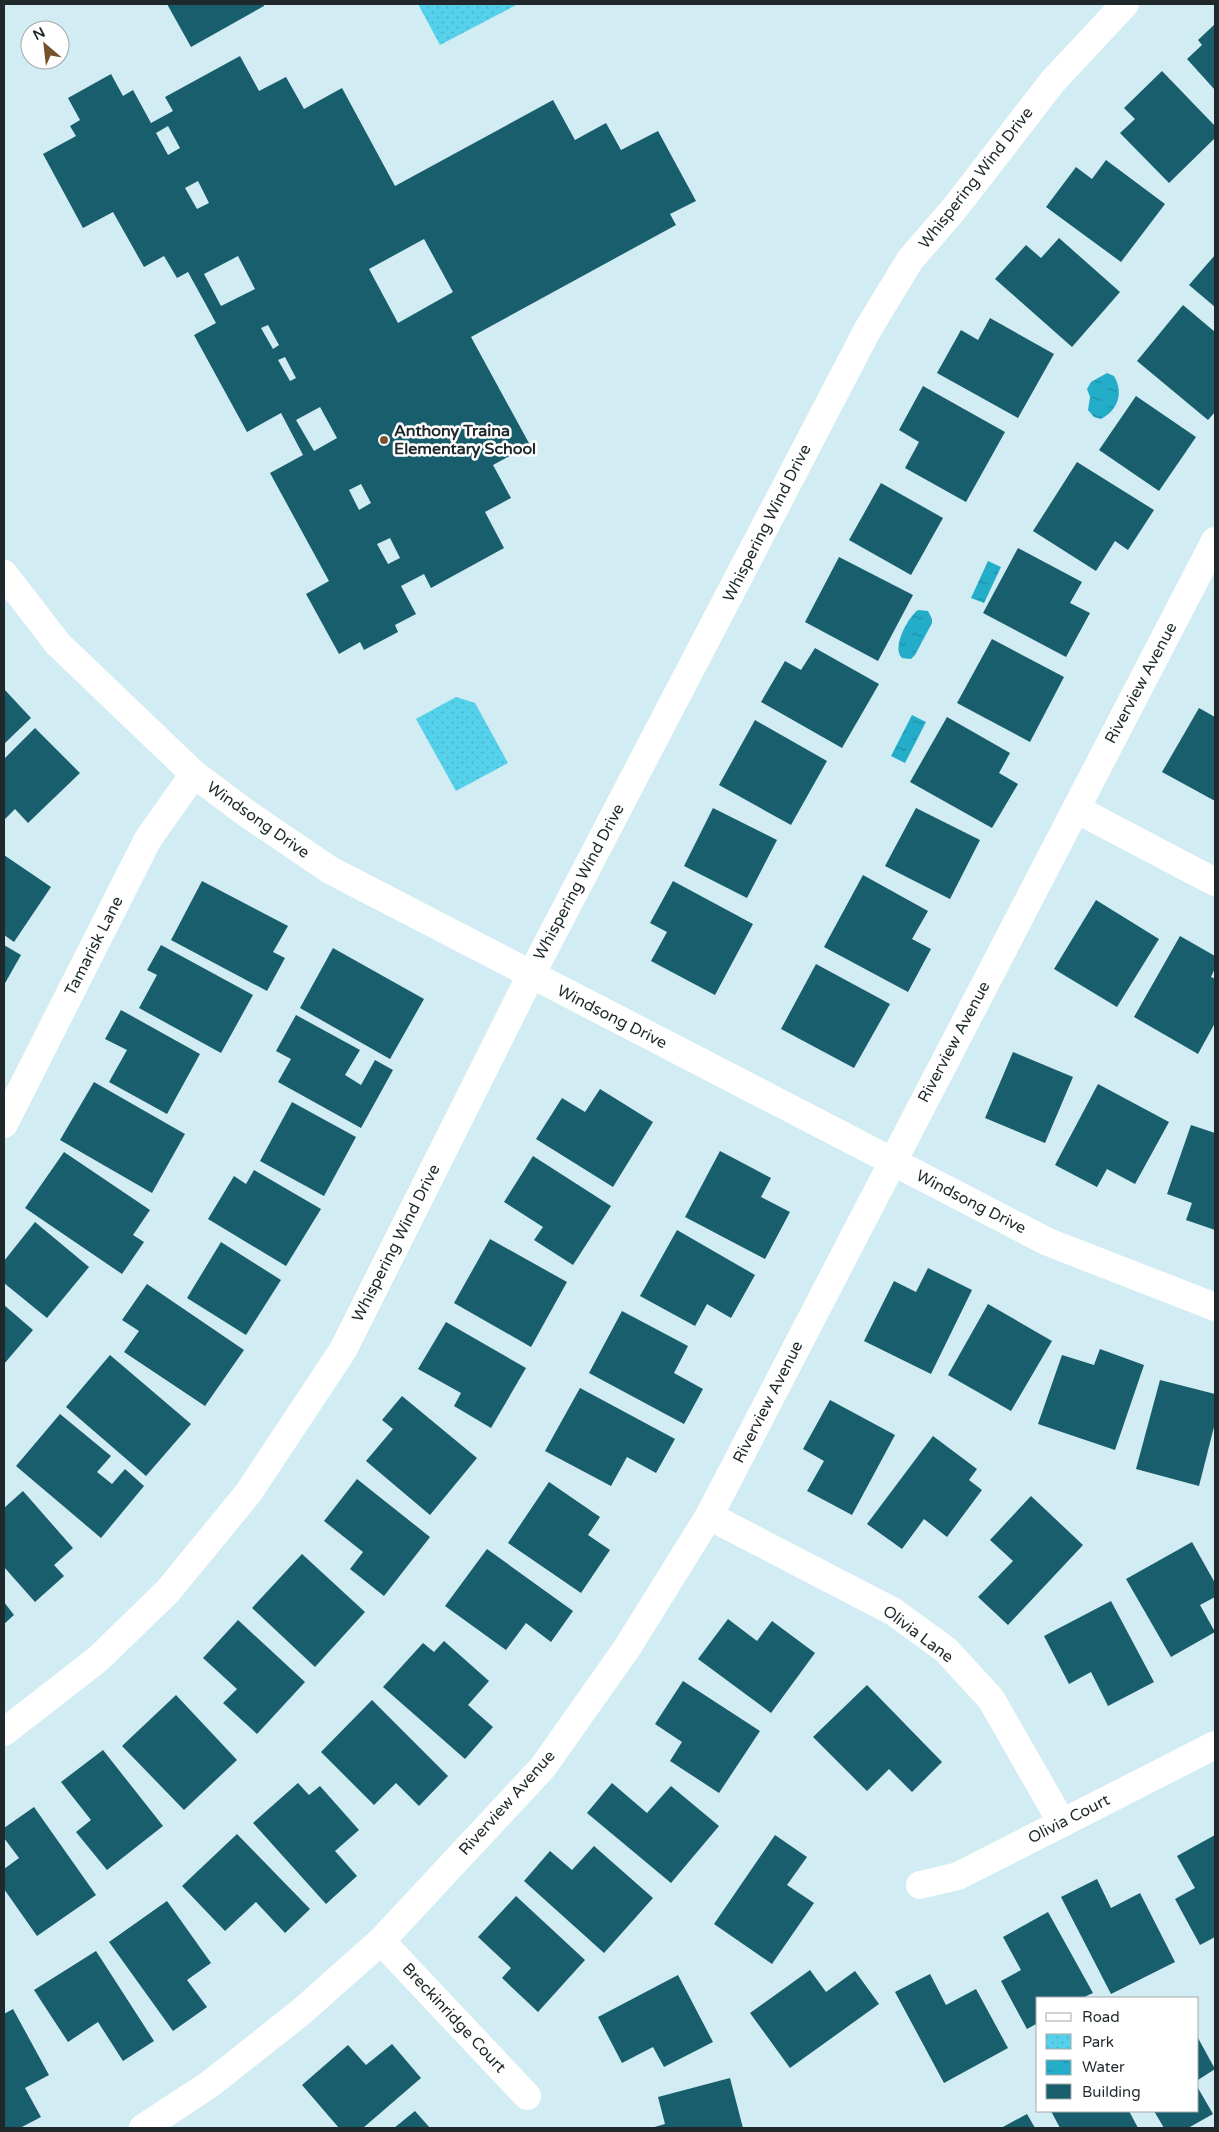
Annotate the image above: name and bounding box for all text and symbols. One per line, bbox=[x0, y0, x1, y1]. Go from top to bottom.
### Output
north arrow bbox=[20, 20, 70, 70]
text: N bbox=[30, 24, 48, 44]
street label: Whispering Wind Drive bbox=[914, 103, 1038, 253]
place label: Anthony Traina Elementary School bbox=[394, 421, 536, 459]
marker: Anthony Traina Elementary School bbox=[378, 434, 390, 446]
street label: Whispering Wind Drive bbox=[719, 441, 815, 605]
street label: Riverview Avenue bbox=[1101, 619, 1181, 747]
street label: Windsong Drive bbox=[203, 777, 313, 863]
street label: Whispering Wind Drive bbox=[529, 800, 629, 964]
street label: Tamarisk Lane bbox=[60, 893, 128, 999]
street label: Riverview Avenue bbox=[914, 978, 994, 1106]
street label: Windsong Drive bbox=[554, 981, 670, 1053]
street label: Whispering Wind Drive bbox=[348, 1161, 444, 1325]
street label: Windsong Drive bbox=[913, 1166, 1029, 1238]
street label: Riverview Avenue bbox=[729, 1338, 807, 1466]
street label: Olivia Lane bbox=[879, 1601, 957, 1667]
street label: Riverview Avenue bbox=[455, 1746, 559, 1860]
street label: Olivia Court bbox=[1025, 1790, 1113, 1848]
street label: Breckinridge Court bbox=[398, 1959, 510, 2077]
legend bbox=[1036, 1997, 1199, 2112]
text: Road bbox=[1082, 2008, 1120, 2026]
text: Park bbox=[1082, 2033, 1114, 2051]
text: Water bbox=[1082, 2058, 1125, 2076]
text: Building bbox=[1082, 2083, 1141, 2101]

